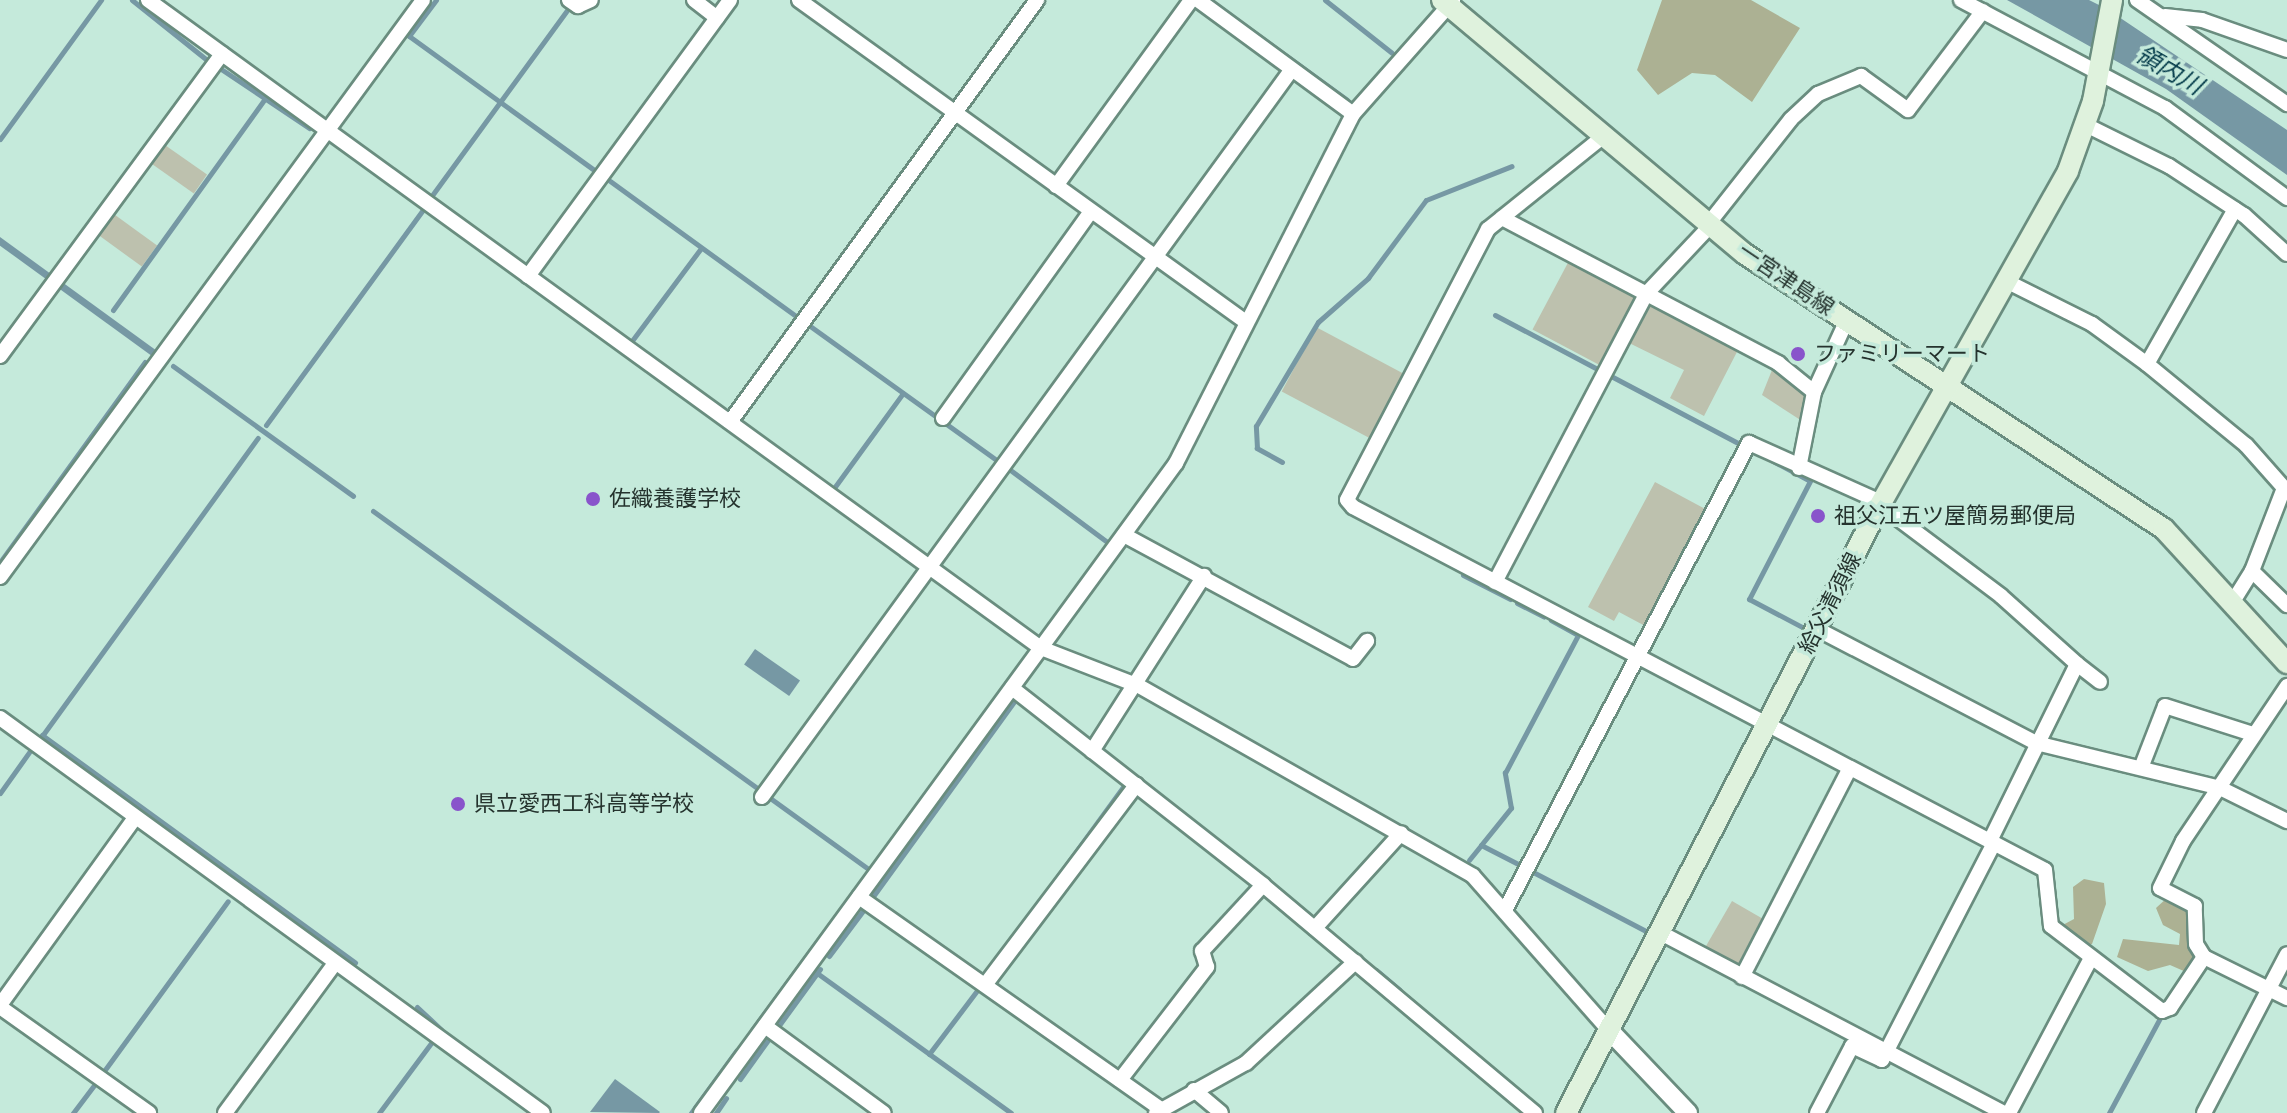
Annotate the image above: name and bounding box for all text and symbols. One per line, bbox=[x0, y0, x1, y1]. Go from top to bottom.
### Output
water label: 領内川 bbox=[2131, 41, 2207, 101]
street label: 一宮津島線 bbox=[1733, 237, 1839, 321]
place label: ファミリーマート bbox=[1814, 341, 1990, 367]
marker: ファミリーマート bbox=[1789, 345, 1807, 363]
place label: 佐織養護学校 bbox=[609, 486, 741, 512]
marker: 佐織養護学校 bbox=[584, 490, 602, 508]
place label: 祖父江五ツ屋簡易郵便局 bbox=[1834, 503, 2076, 529]
marker: 祖父江五ツ屋簡易郵便局 bbox=[1809, 507, 1827, 525]
street label: 給父清須線 bbox=[1793, 548, 1867, 658]
place label: 県立愛西工科高等学校 bbox=[474, 791, 694, 817]
marker: 県立愛西工科高等学校 bbox=[449, 795, 467, 813]

